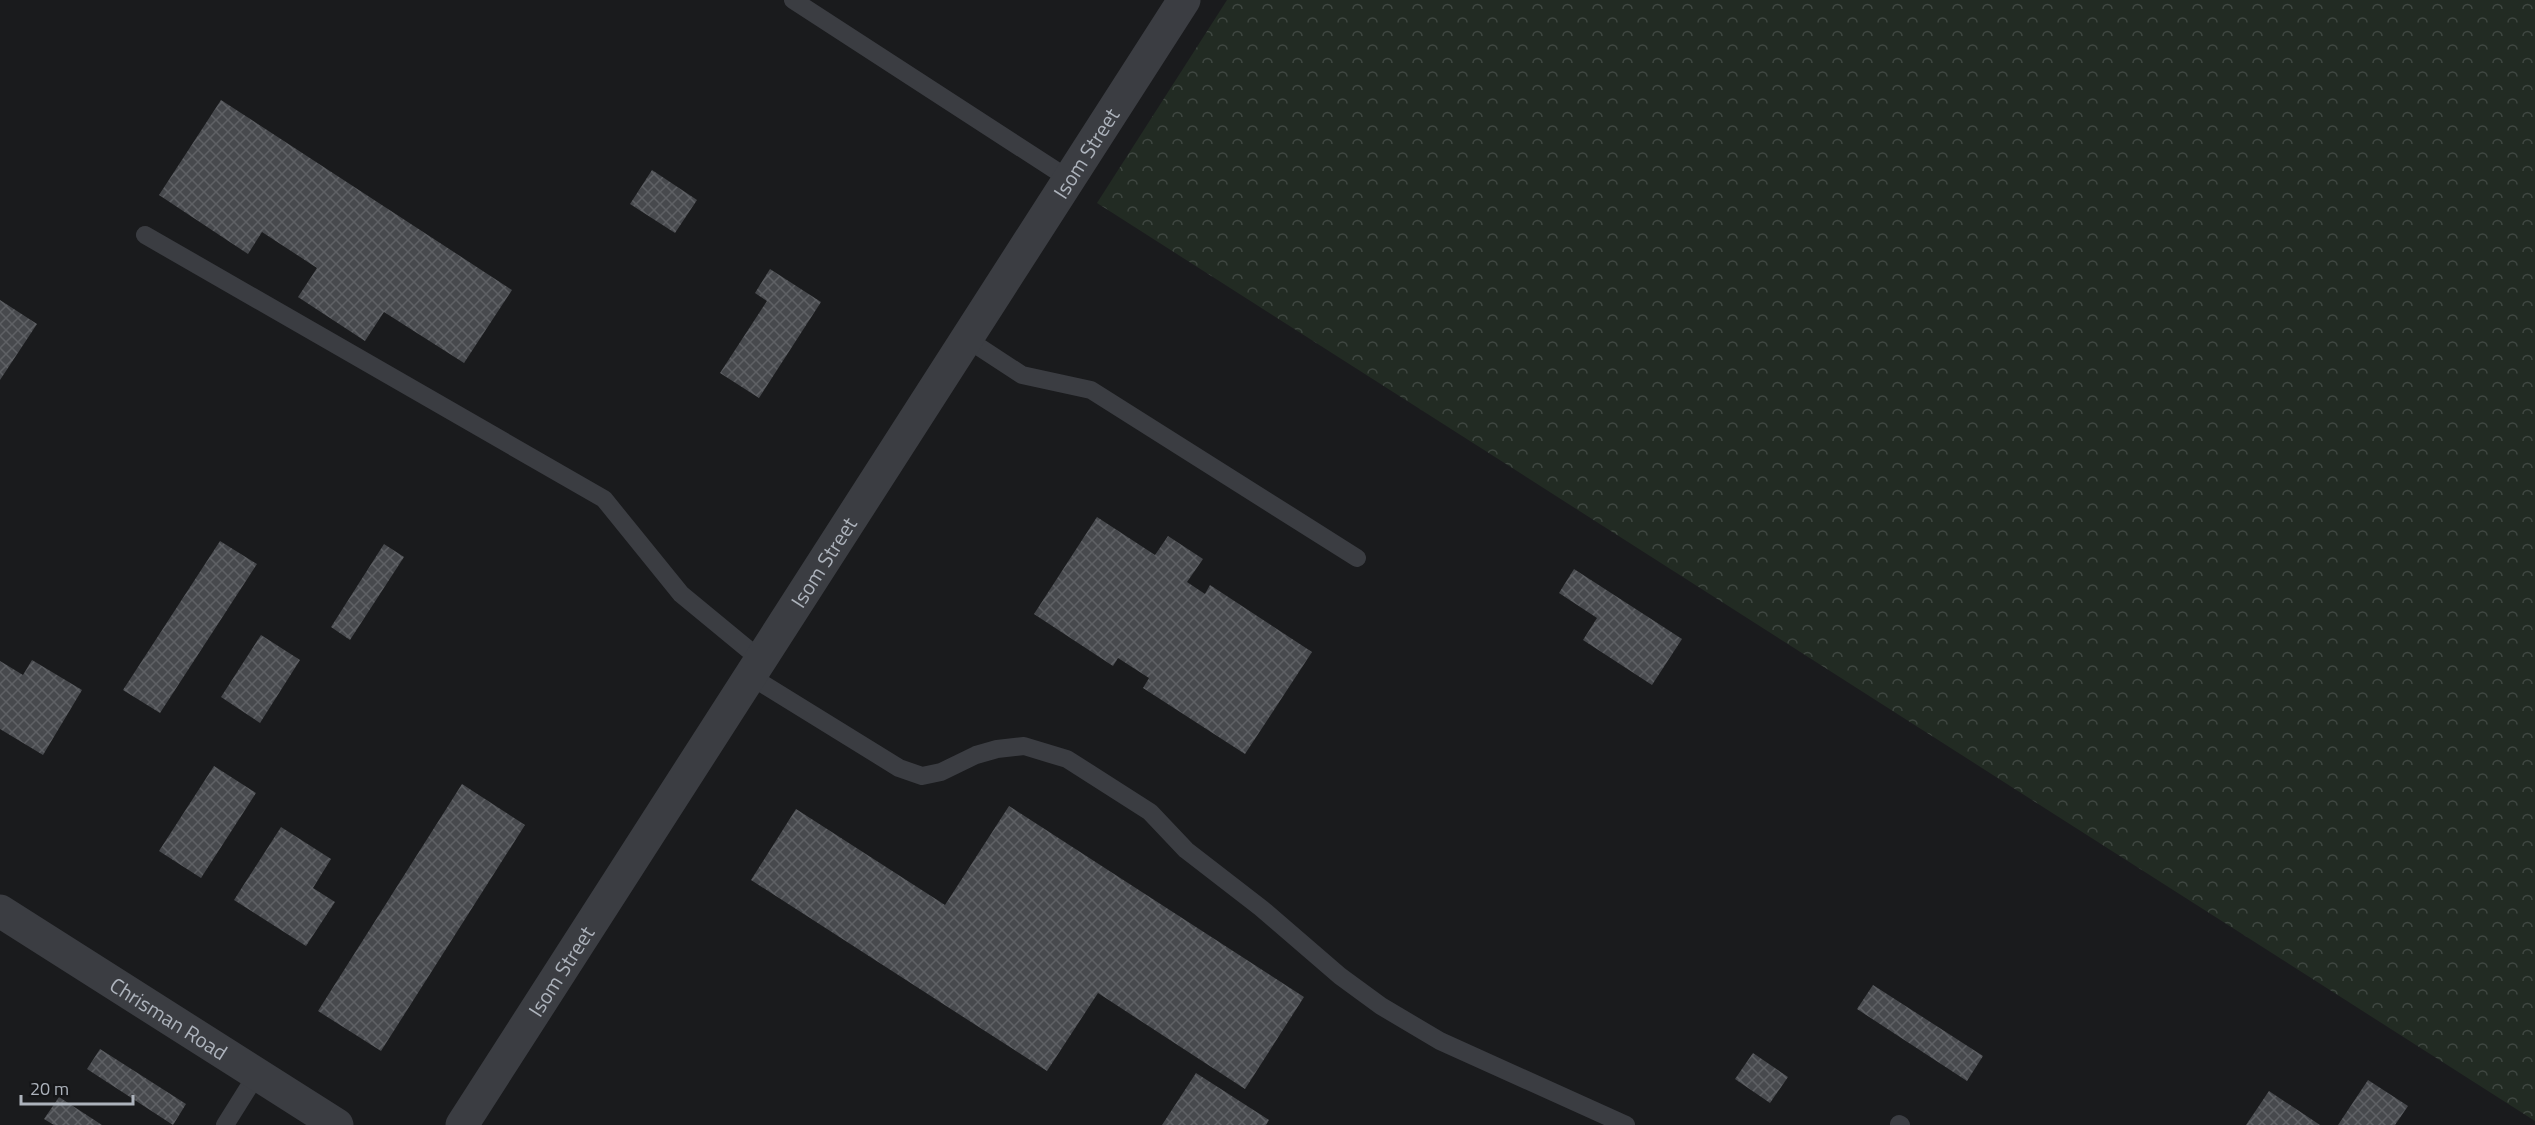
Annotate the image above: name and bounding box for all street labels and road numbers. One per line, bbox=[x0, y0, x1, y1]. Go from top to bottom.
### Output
street label: Isom Street bbox=[1045, 101, 1127, 205]
street label: Isom Street bbox=[782, 510, 865, 614]
street label: Isom Street bbox=[520, 919, 602, 1023]
street label: Chrisman Road bbox=[104, 969, 234, 1068]

